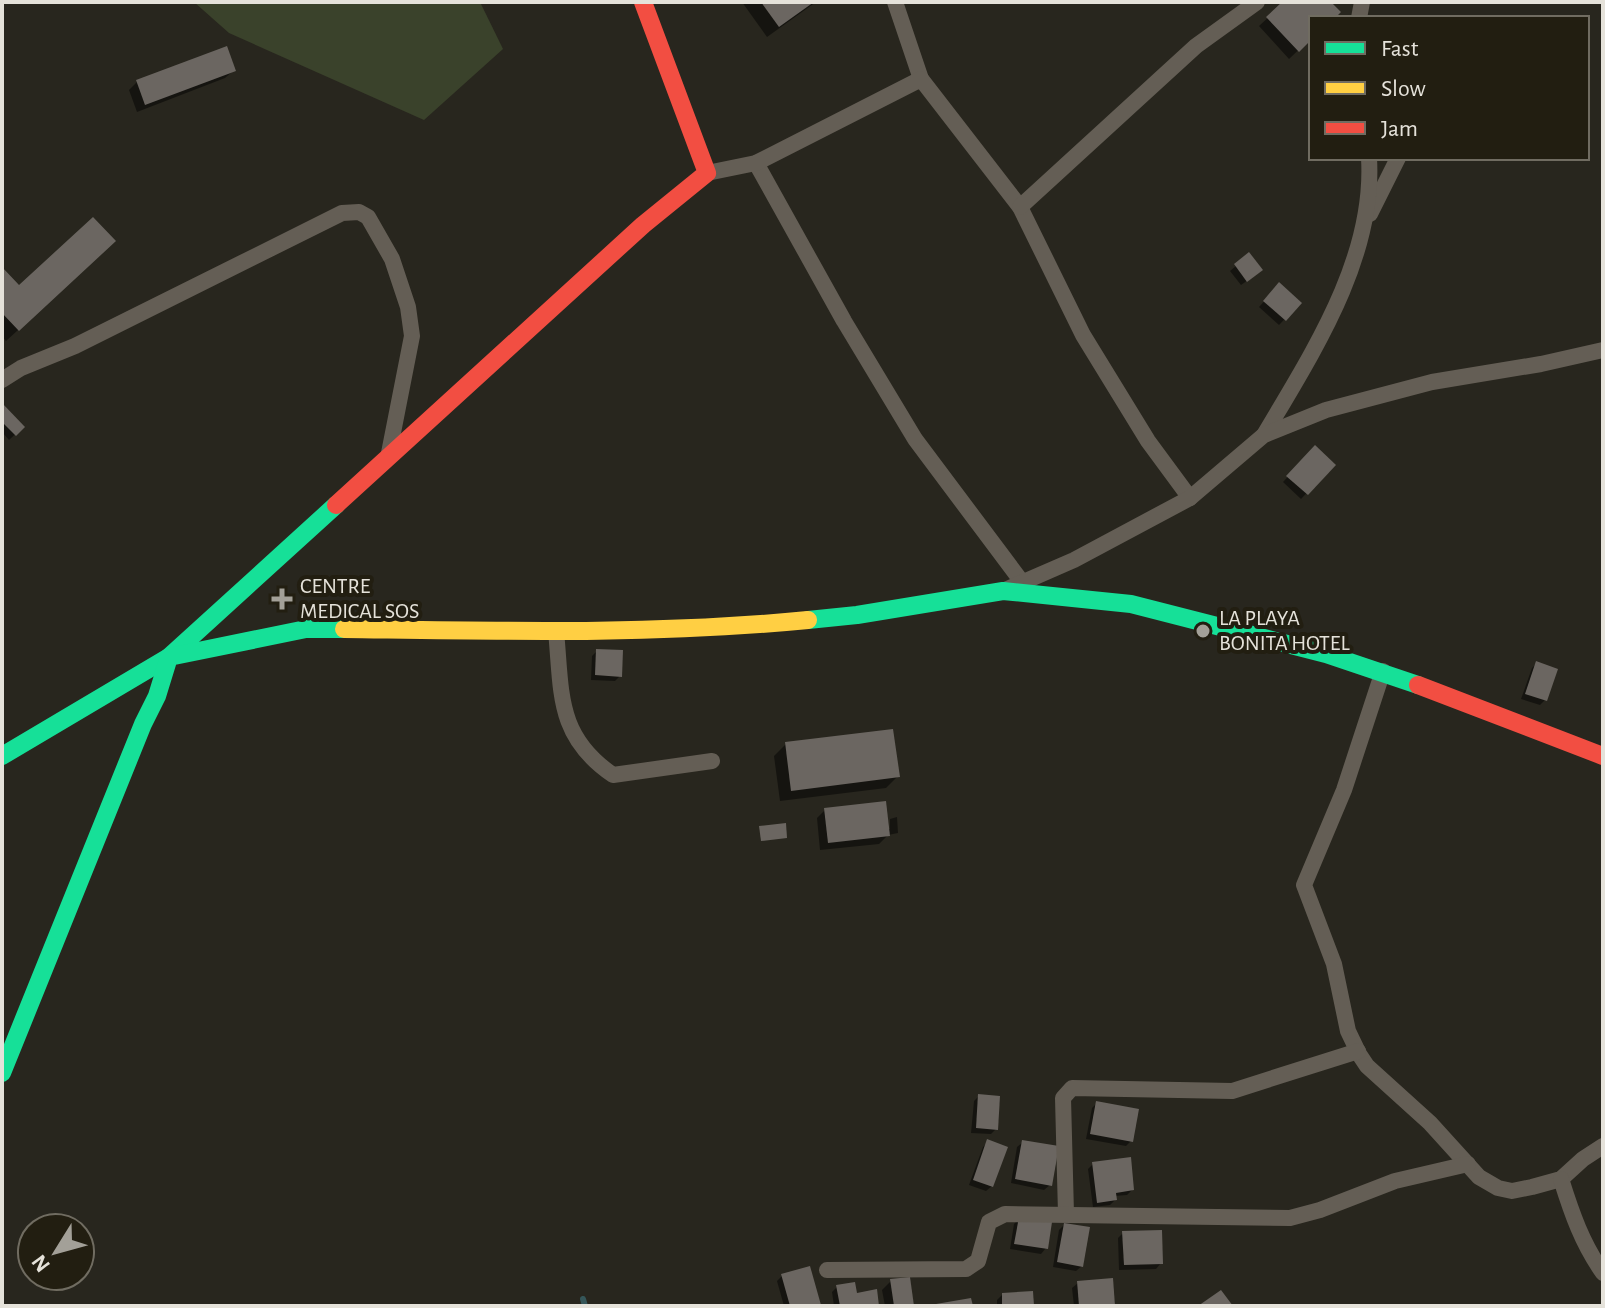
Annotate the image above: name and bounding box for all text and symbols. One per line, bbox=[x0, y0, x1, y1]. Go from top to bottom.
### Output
legend bbox=[1309, 16, 1589, 160]
text: Fast bbox=[1381, 37, 1419, 61]
text: Slow bbox=[1381, 77, 1426, 101]
text: Jam bbox=[1381, 117, 1418, 141]
place label: CENTRE MEDICAL SOS bbox=[300, 575, 419, 622]
marker: CENTRE MEDICAL SOS bbox=[271, 588, 293, 610]
place label: LA PLAYA BONITA HOTEL bbox=[1219, 607, 1350, 654]
marker: LA PLAYA BONITA HOTEL bbox=[1194, 622, 1212, 640]
north arrow bbox=[16, 1212, 96, 1292]
text: N bbox=[27, 1251, 54, 1276]

